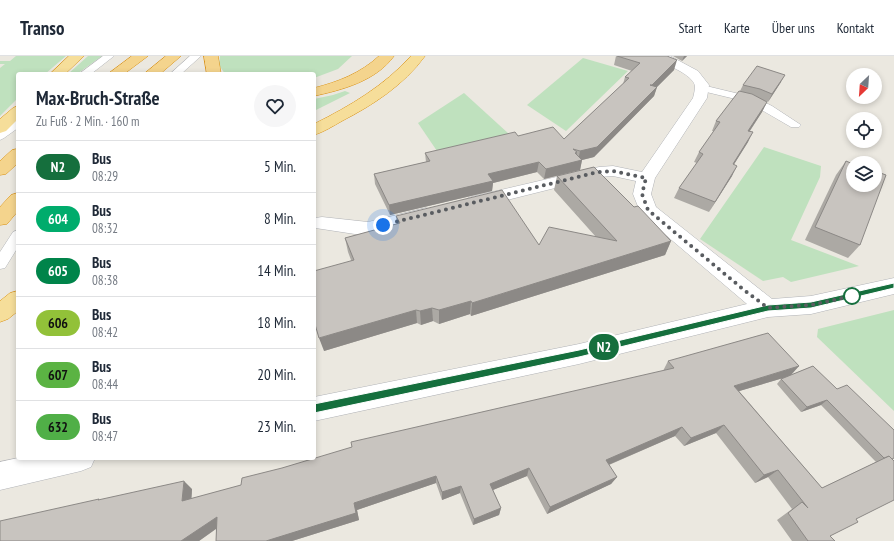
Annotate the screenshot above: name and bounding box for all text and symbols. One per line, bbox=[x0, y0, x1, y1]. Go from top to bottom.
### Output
text: Transo bbox=[20, 16, 64, 40]
text: Start bbox=[678, 19, 702, 37]
text: Karte bbox=[724, 19, 750, 37]
text: Über uns bbox=[772, 19, 815, 37]
text: Kontakt bbox=[837, 19, 874, 37]
north arrow bbox=[846, 68, 882, 104]
map controls bbox=[846, 68, 882, 192]
button: heart bbox=[254, 85, 296, 127]
text: Max-Bruch-Straße bbox=[36, 86, 160, 110]
button: locate bbox=[846, 112, 882, 148]
text: Zu Fuß · 2 Min. · 160 m bbox=[36, 113, 139, 130]
text: Bus bbox=[92, 149, 111, 168]
button: layers bbox=[846, 156, 882, 192]
text: 5 Min. bbox=[264, 157, 296, 176]
text: N2 bbox=[51, 158, 65, 176]
text: 08:29 bbox=[92, 168, 118, 185]
text: Bus bbox=[92, 201, 111, 220]
text: 8 Min. bbox=[264, 209, 296, 228]
text: 604 bbox=[48, 210, 68, 228]
your location bbox=[373, 215, 393, 235]
text: 08:32 bbox=[92, 220, 118, 237]
text: Bus bbox=[92, 253, 111, 272]
text: 14 Min. bbox=[257, 261, 296, 280]
text: 605 bbox=[48, 262, 68, 280]
text: 08:38 bbox=[92, 272, 118, 289]
unlabelled marker bbox=[843, 287, 861, 305]
text: Bus bbox=[92, 305, 111, 324]
text: 18 Min. bbox=[257, 313, 296, 332]
text: 606 bbox=[48, 314, 68, 332]
text: 08:42 bbox=[92, 324, 118, 341]
line badge: N2 bbox=[586, 334, 622, 360]
text: N2 bbox=[597, 338, 611, 356]
text: Bus bbox=[92, 357, 111, 376]
text: 20 Min. bbox=[257, 365, 296, 384]
text: 607 bbox=[48, 366, 68, 384]
text: 08:44 bbox=[92, 376, 118, 393]
text: Bus bbox=[92, 409, 111, 428]
text: 23 Min. bbox=[257, 417, 296, 436]
text: 632 bbox=[48, 418, 68, 436]
text: 08:47 bbox=[92, 428, 118, 445]

